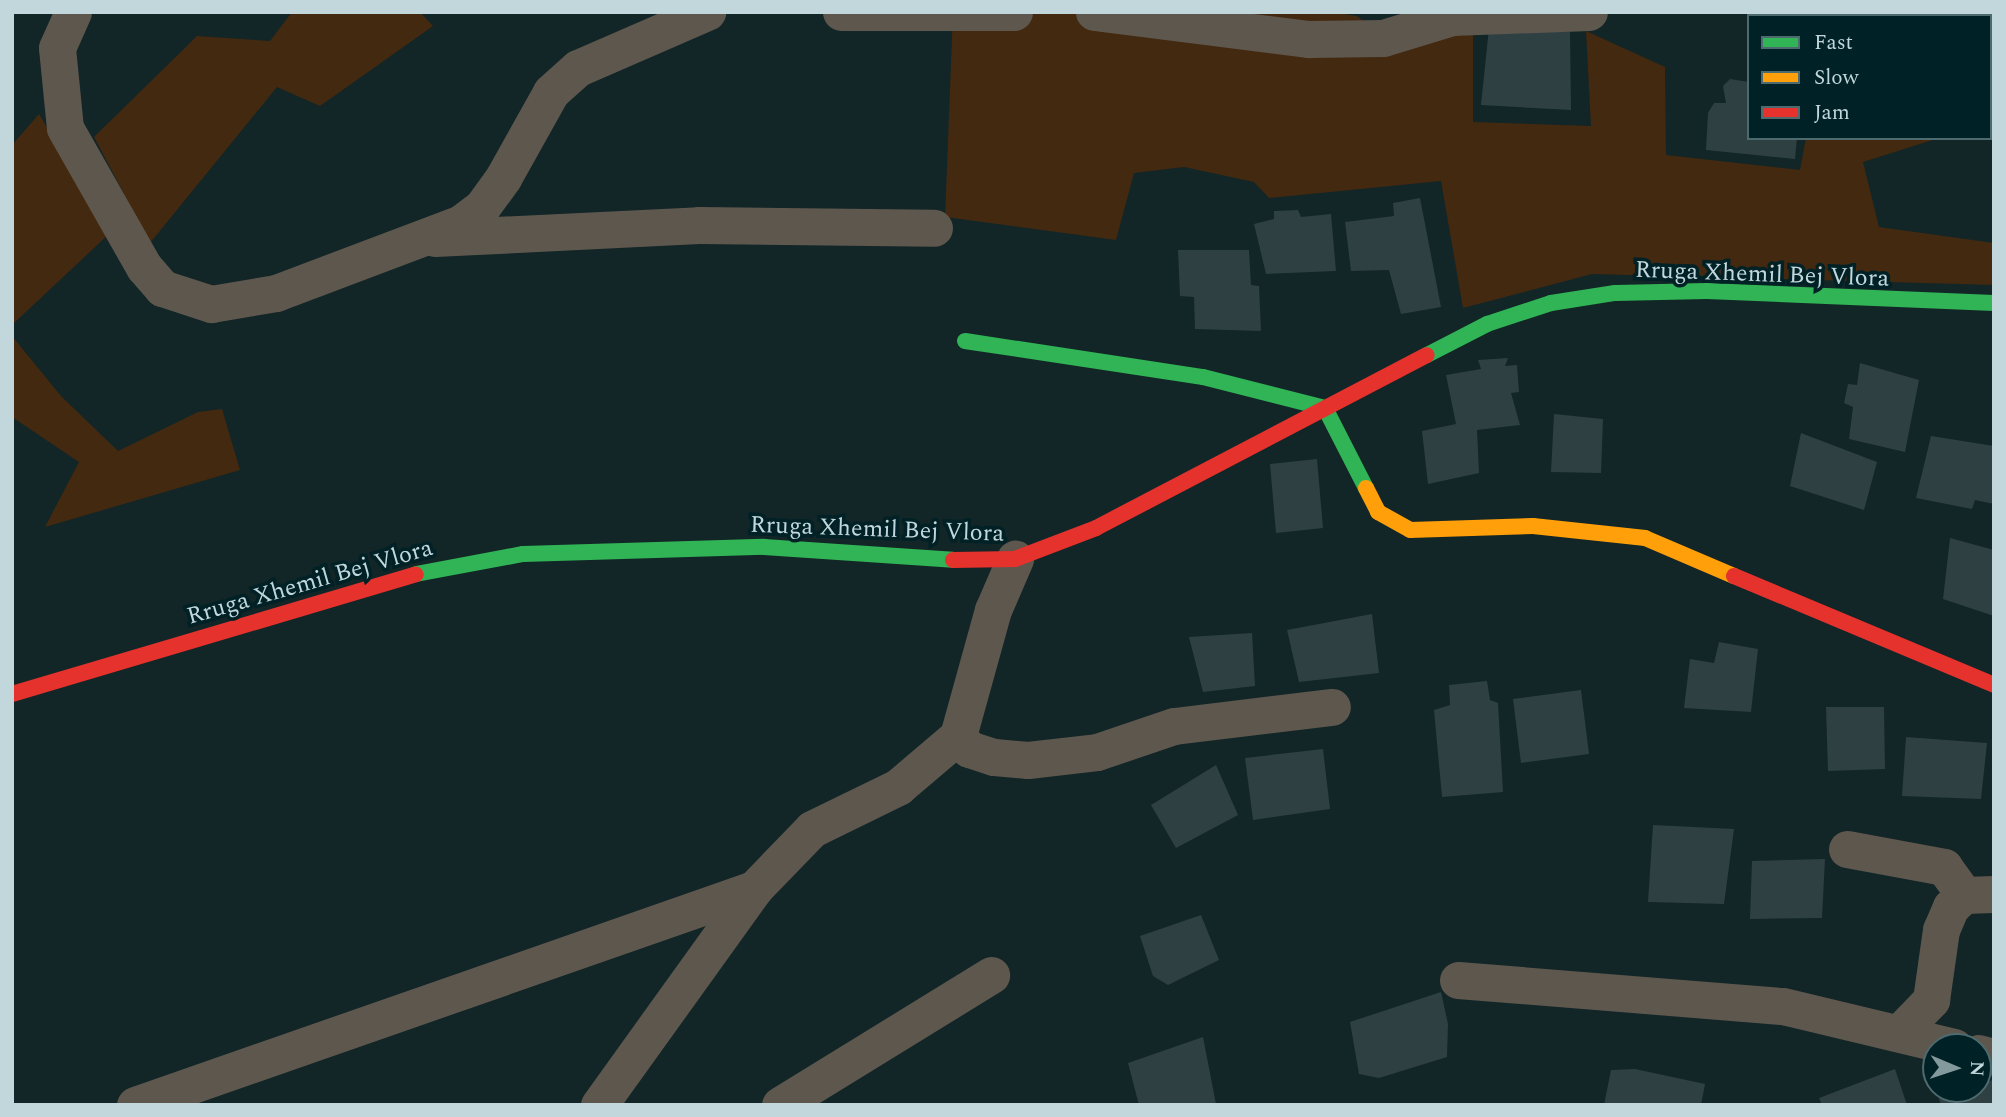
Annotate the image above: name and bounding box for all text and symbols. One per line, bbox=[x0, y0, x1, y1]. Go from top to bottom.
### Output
legend bbox=[1747, 14, 1992, 140]
text: Fast bbox=[1814, 27, 1853, 59]
text: Slow bbox=[1814, 62, 1858, 94]
text: Jam bbox=[1814, 97, 1850, 129]
street label: Rruga Xhemil Bej Vlora bbox=[1634, 256, 1890, 294]
street label: Rruga Xhemil Bej Vlora bbox=[749, 511, 1005, 549]
street label: Rruga Xhemil Bej Vlora bbox=[184, 534, 436, 632]
north arrow bbox=[1922, 1033, 1992, 1103]
text: N bbox=[1962, 1060, 1991, 1077]

